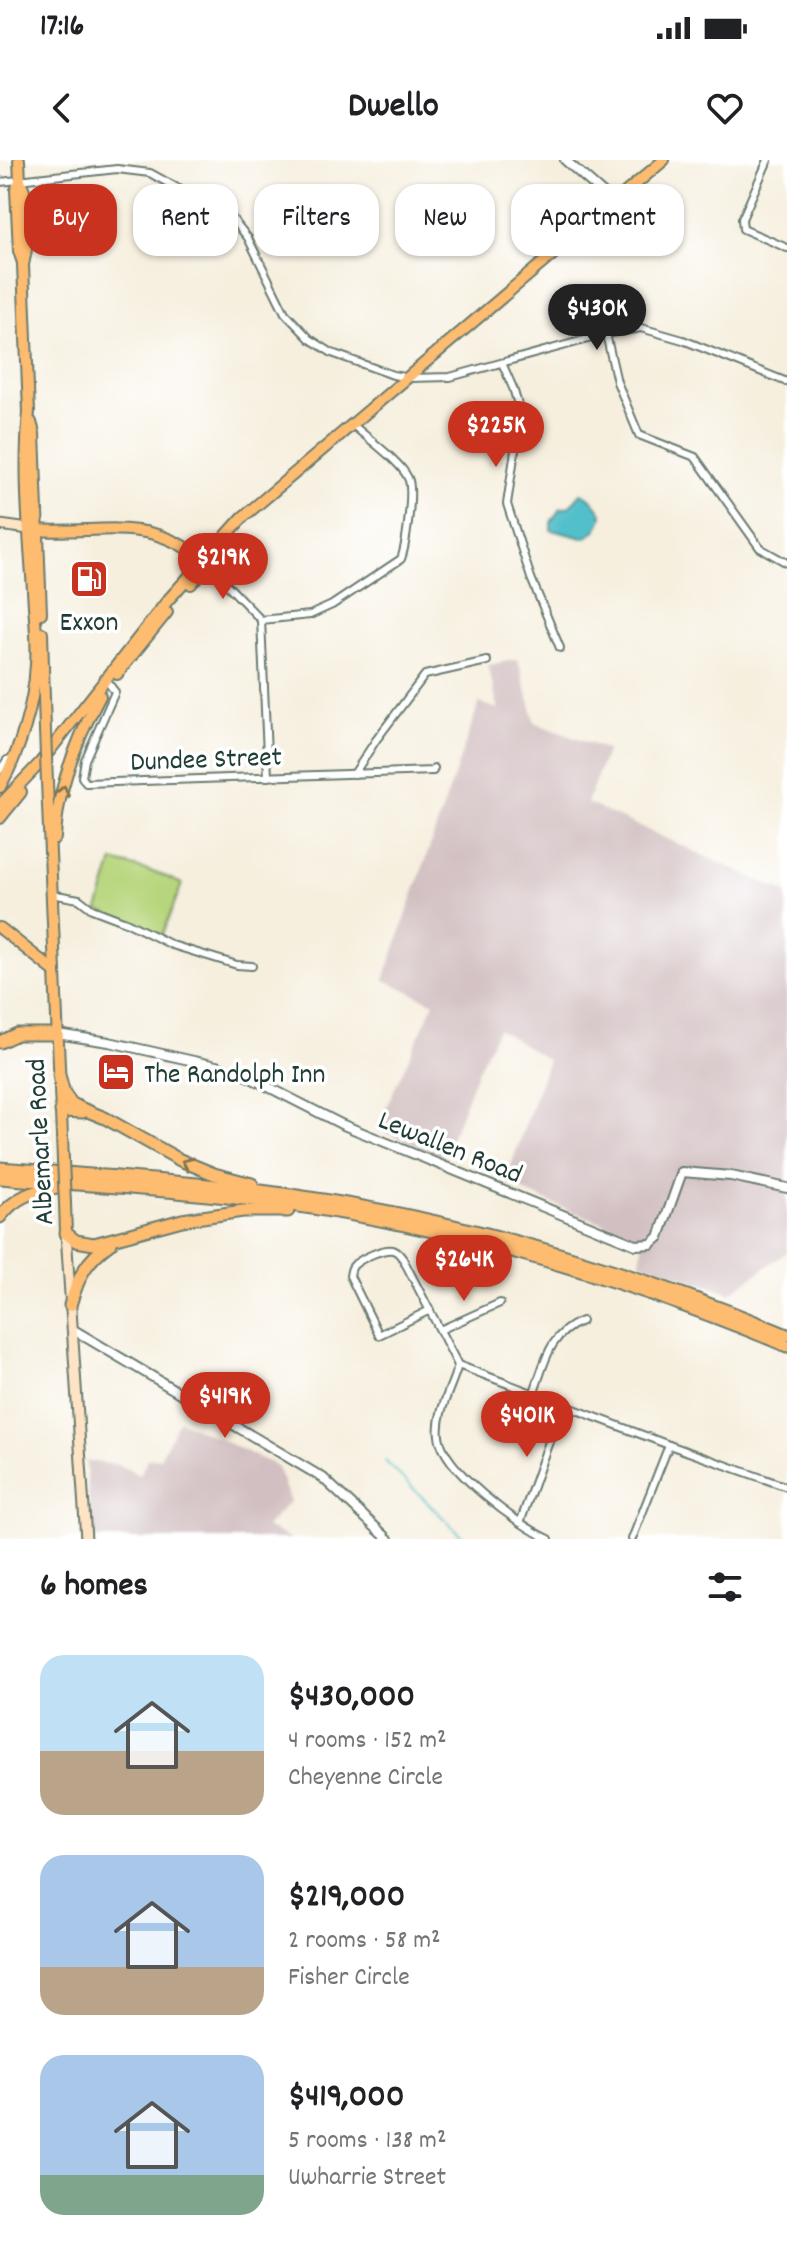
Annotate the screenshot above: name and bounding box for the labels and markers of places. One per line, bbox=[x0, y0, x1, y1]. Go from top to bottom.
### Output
pin: $430K bbox=[541, 284, 653, 352]
pin: $225K bbox=[440, 401, 552, 469]
pin: $219K bbox=[167, 533, 279, 601]
fuel station icon: Exxon bbox=[68, 558, 110, 600]
place label: Exxon bbox=[60, 605, 118, 645]
hotel icon: The Randolph Inn bbox=[95, 1051, 137, 1093]
place label: The Randolph Inn bbox=[144, 1057, 325, 1097]
pin: $264K bbox=[408, 1235, 520, 1303]
pin: $419K bbox=[169, 1372, 281, 1440]
pin: $401K bbox=[471, 1391, 583, 1459]

